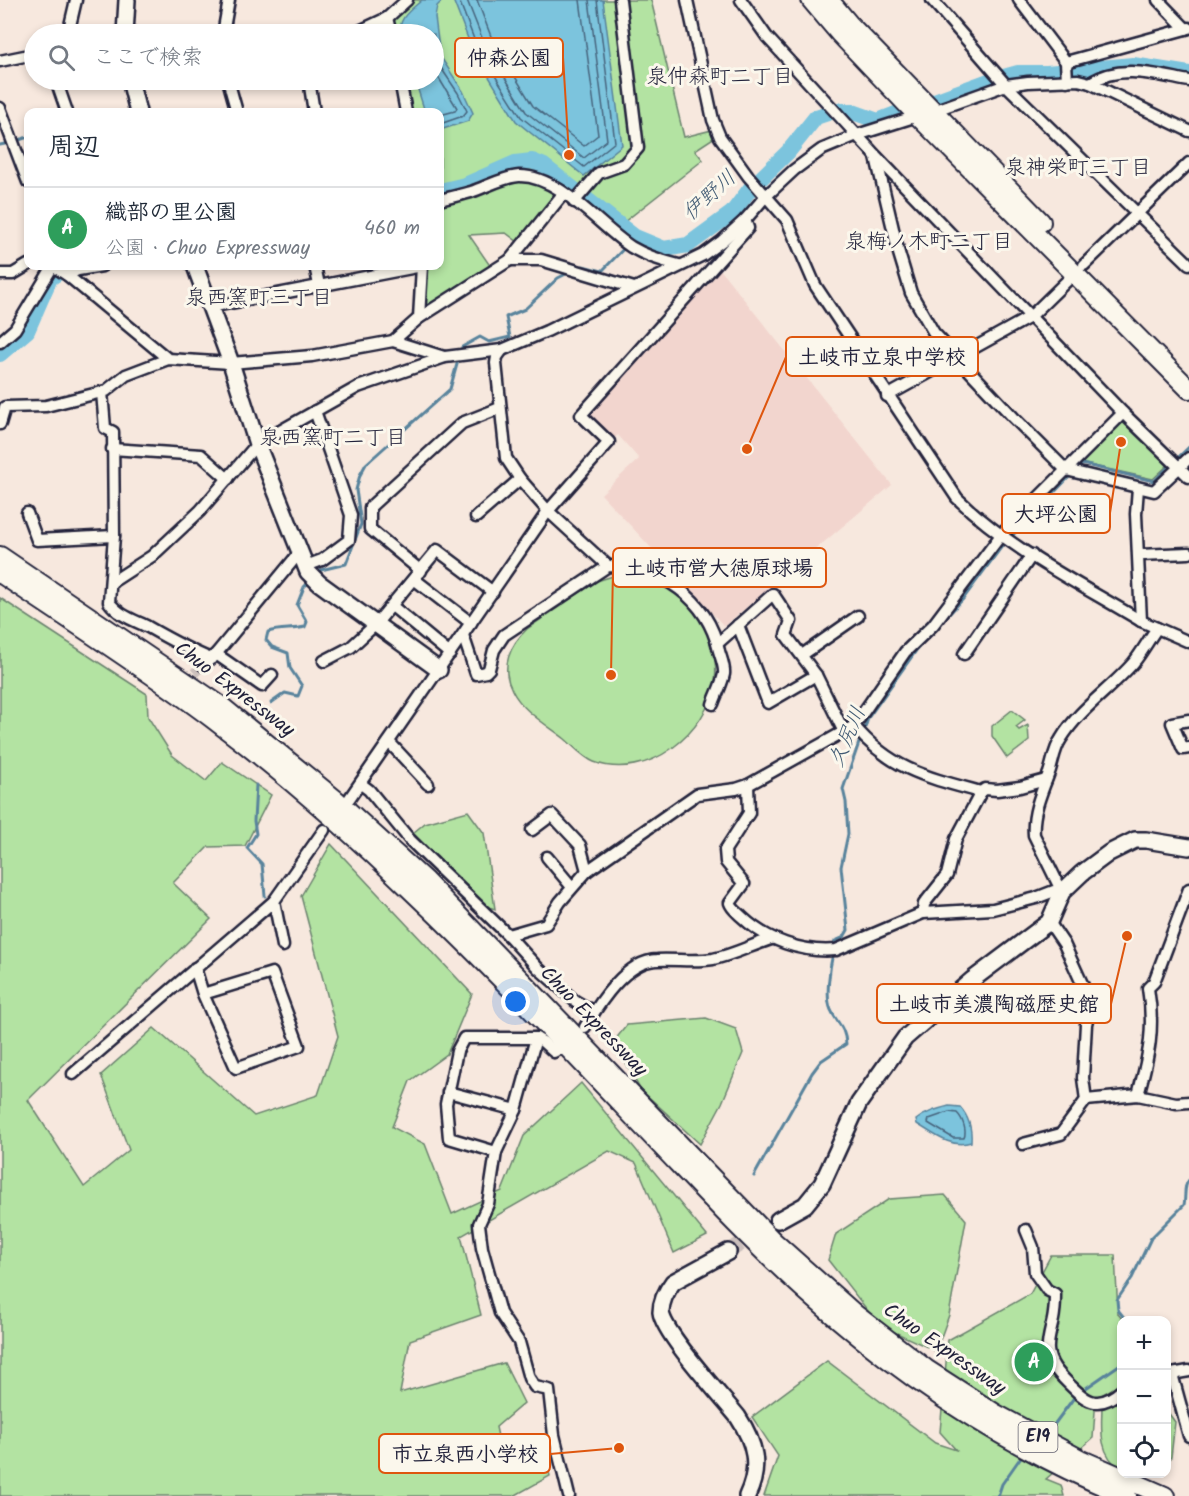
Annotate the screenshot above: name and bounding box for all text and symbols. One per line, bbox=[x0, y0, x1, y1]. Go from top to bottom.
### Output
search box bbox=[24, 24, 444, 90]
callout: 仲森公園 bbox=[455, 38, 563, 77]
icon: search bbox=[45, 41, 78, 74]
text: ここで検索 bbox=[93, 41, 203, 76]
text: 仲森公園 bbox=[467, 43, 551, 76]
district label: 泉仲森町二丁目 bbox=[647, 61, 794, 94]
text: 周辺 bbox=[48, 127, 100, 169]
district label: 泉神栄町三丁目 bbox=[1005, 152, 1152, 185]
water label: 伊野川 bbox=[676, 163, 744, 229]
text: 織部の里公園 bbox=[105, 196, 237, 231]
text: A bbox=[61, 213, 74, 245]
text: 460 m bbox=[364, 213, 420, 245]
district label: 泉梅ノ木町二丁目 bbox=[845, 226, 1013, 259]
text: 公園 · Chuo Expressway bbox=[105, 233, 310, 265]
district label: 泉西窯町三丁目 bbox=[186, 282, 333, 315]
callout: 土岐市立泉中学校 bbox=[786, 337, 978, 376]
text: 土岐市立泉中学校 bbox=[798, 342, 966, 375]
district label: 泉西窯町二丁目 bbox=[260, 422, 407, 455]
callout: 大坪公園 bbox=[1002, 494, 1110, 533]
text: 大坪公園 bbox=[1014, 499, 1098, 532]
callout: 土岐市営大徳原球場 bbox=[613, 548, 826, 587]
text: 土岐市営大徳原球場 bbox=[625, 553, 814, 586]
street label: Chuo Expressway bbox=[167, 634, 302, 747]
water label: 久尻川 bbox=[821, 702, 875, 772]
street label: Chuo Expressway bbox=[531, 959, 655, 1085]
callout: 土岐市美濃陶磁歴史館 bbox=[877, 984, 1111, 1023]
your location bbox=[501, 987, 530, 1016]
text: 土岐市美濃陶磁歴史館 bbox=[889, 989, 1099, 1022]
street label: Chuo Expressway bbox=[876, 1296, 1013, 1405]
map controls bbox=[1117, 1316, 1171, 1478]
button: + bbox=[1117, 1316, 1171, 1370]
pin: A bbox=[1014, 1340, 1054, 1384]
button: − bbox=[1117, 1370, 1171, 1424]
road number: E19 bbox=[1018, 1422, 1058, 1452]
button: locate bbox=[1117, 1424, 1171, 1478]
callout: 市立泉西小学校 bbox=[379, 1434, 550, 1473]
text: 市立泉西小学校 bbox=[392, 1439, 539, 1472]

